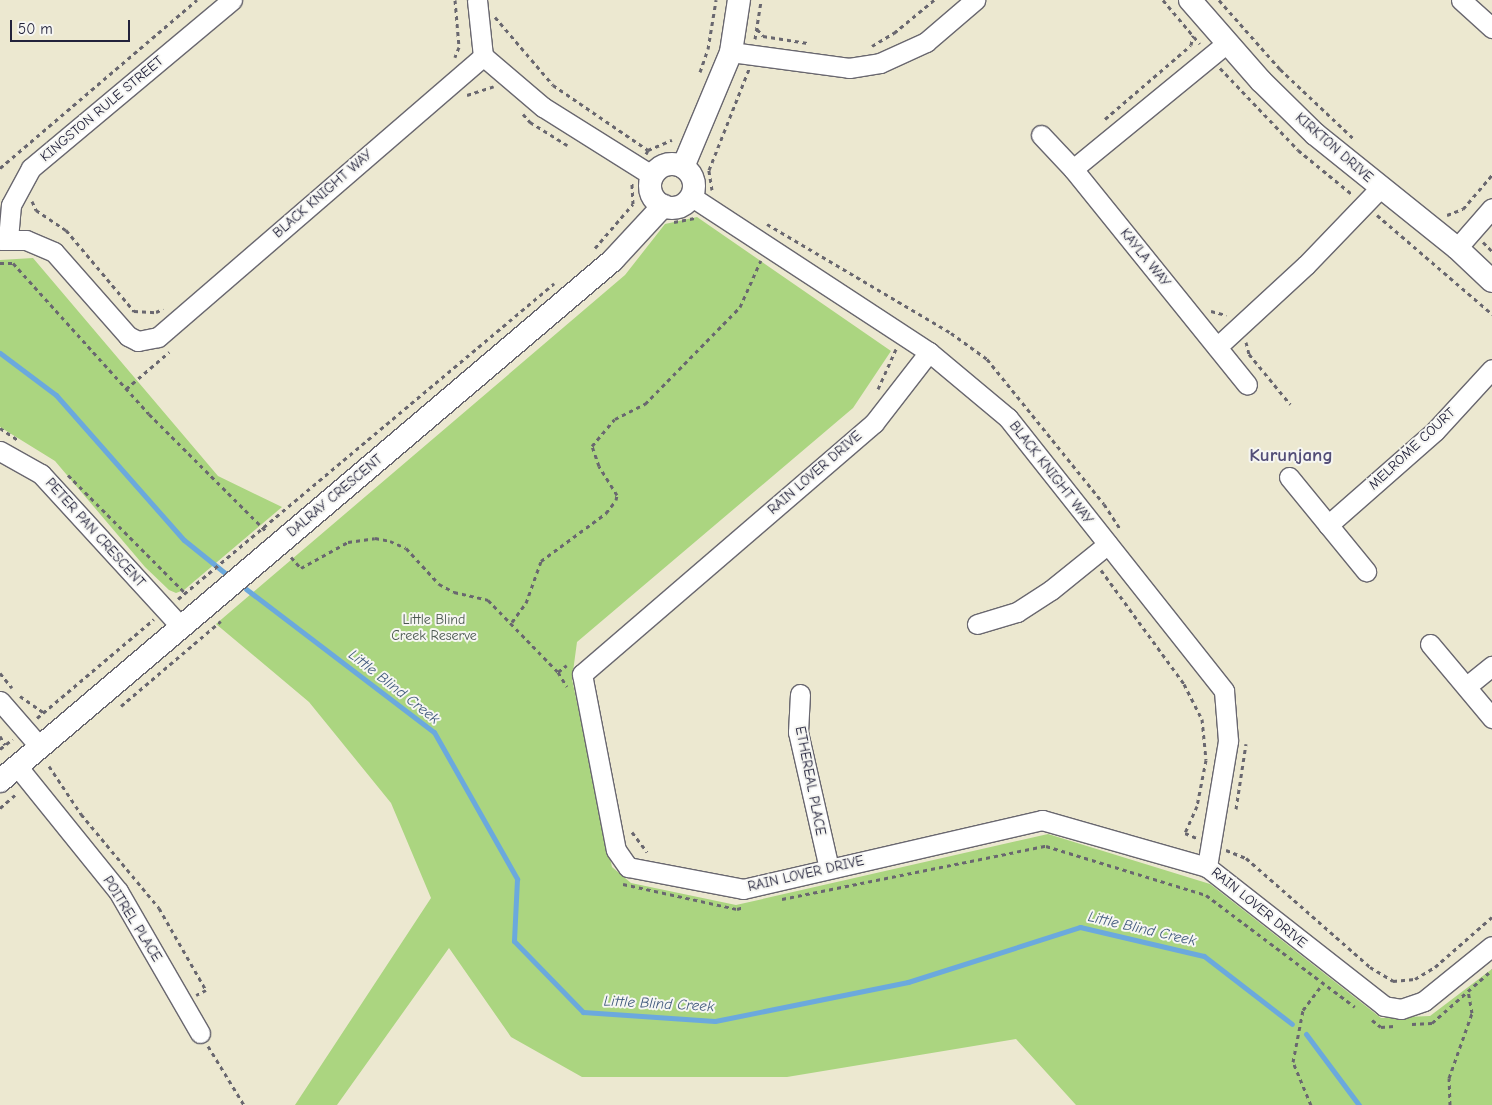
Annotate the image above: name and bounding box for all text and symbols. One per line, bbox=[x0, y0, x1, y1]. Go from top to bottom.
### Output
scale bar bbox=[12, 10, 132, 42]
text: 50 m bbox=[18, 20, 53, 38]
street label: KINGSTON RULE STREET bbox=[37, 53, 167, 165]
street label: KIRKTON DRIVE bbox=[1292, 110, 1376, 186]
street label: BLACK KNIGHT WAY bbox=[270, 146, 376, 242]
street label: KAYLA WAY bbox=[1116, 225, 1174, 291]
street label: MELROME COURT bbox=[1365, 405, 1459, 493]
street label: BLACK KNIGHT WAY bbox=[1006, 418, 1096, 528]
street label: RAIN LOVER DRIVE bbox=[765, 428, 865, 518]
district label: Kurunjang bbox=[1249, 445, 1333, 467]
street label: DALRAY CRESCENT bbox=[284, 451, 386, 541]
street label: PETER PAN CRESCENT bbox=[42, 475, 148, 591]
park label: Little Blind Creek Reserve bbox=[391, 612, 477, 644]
water label: Little Blind Creek bbox=[345, 646, 443, 728]
street label: ETHEREAL PLACE bbox=[791, 725, 829, 837]
street label: RAIN LOVER DRIVE bbox=[746, 852, 866, 896]
street label: RAIN LOVER DRIVE bbox=[1208, 864, 1310, 952]
street label: POITREL PLACE bbox=[99, 873, 165, 965]
water label: Little Blind Creek bbox=[1086, 908, 1198, 950]
water label: Little Blind Creek bbox=[603, 992, 715, 1016]

